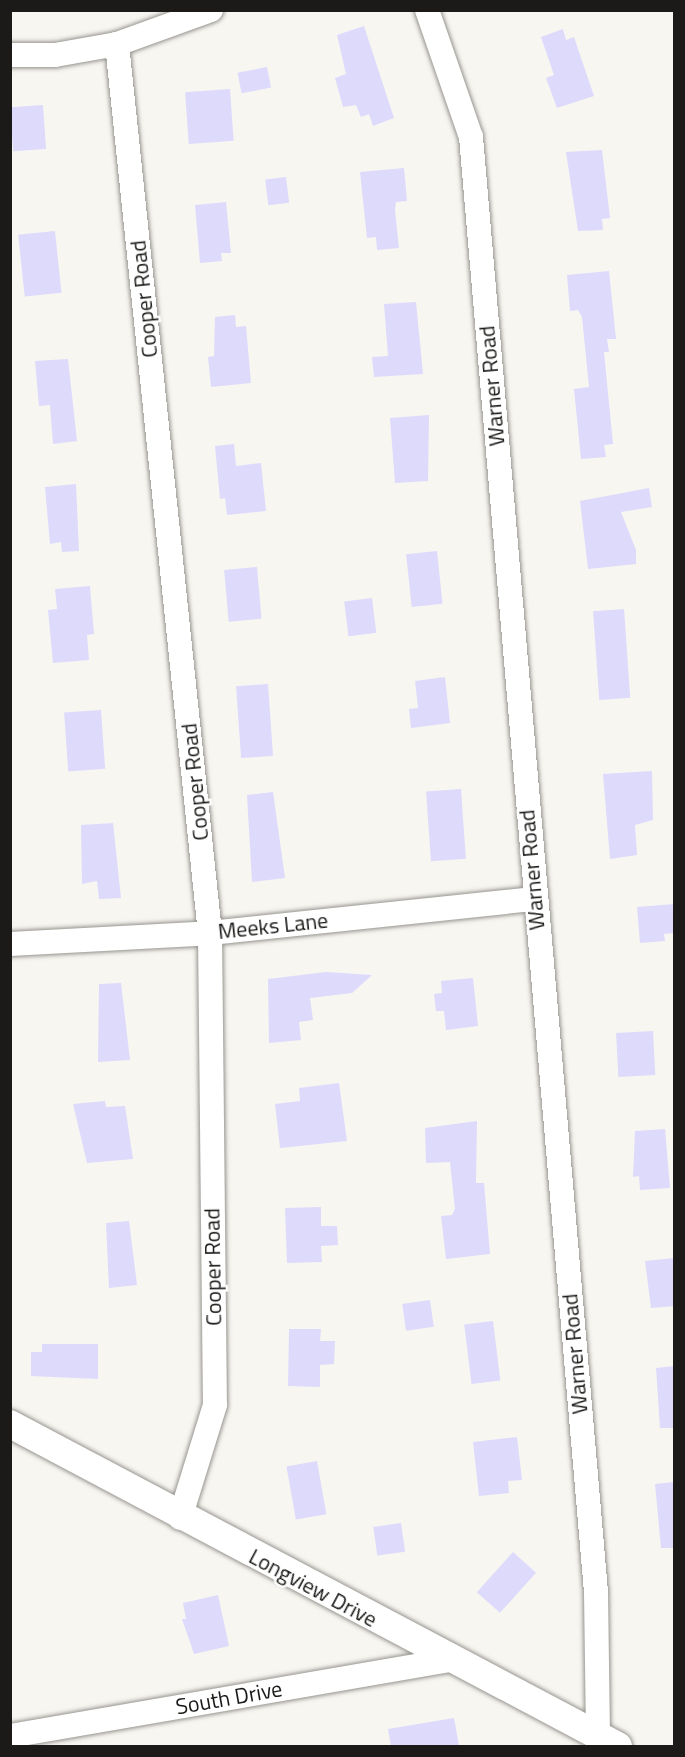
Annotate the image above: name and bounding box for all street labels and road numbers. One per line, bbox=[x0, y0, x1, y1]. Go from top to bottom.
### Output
street label: Cooper Road bbox=[125, 239, 163, 359]
street label: Warner Road bbox=[474, 325, 510, 447]
street label: Cooper Road bbox=[176, 722, 214, 842]
street label: Warner Road bbox=[514, 809, 550, 931]
street label: Meeks Lane bbox=[217, 907, 329, 945]
street label: Cooper Road bbox=[199, 1208, 227, 1326]
street label: Warner Road bbox=[557, 1293, 593, 1415]
street label: Longview Drive bbox=[244, 1543, 382, 1633]
street label: South Drive bbox=[174, 1676, 284, 1720]

